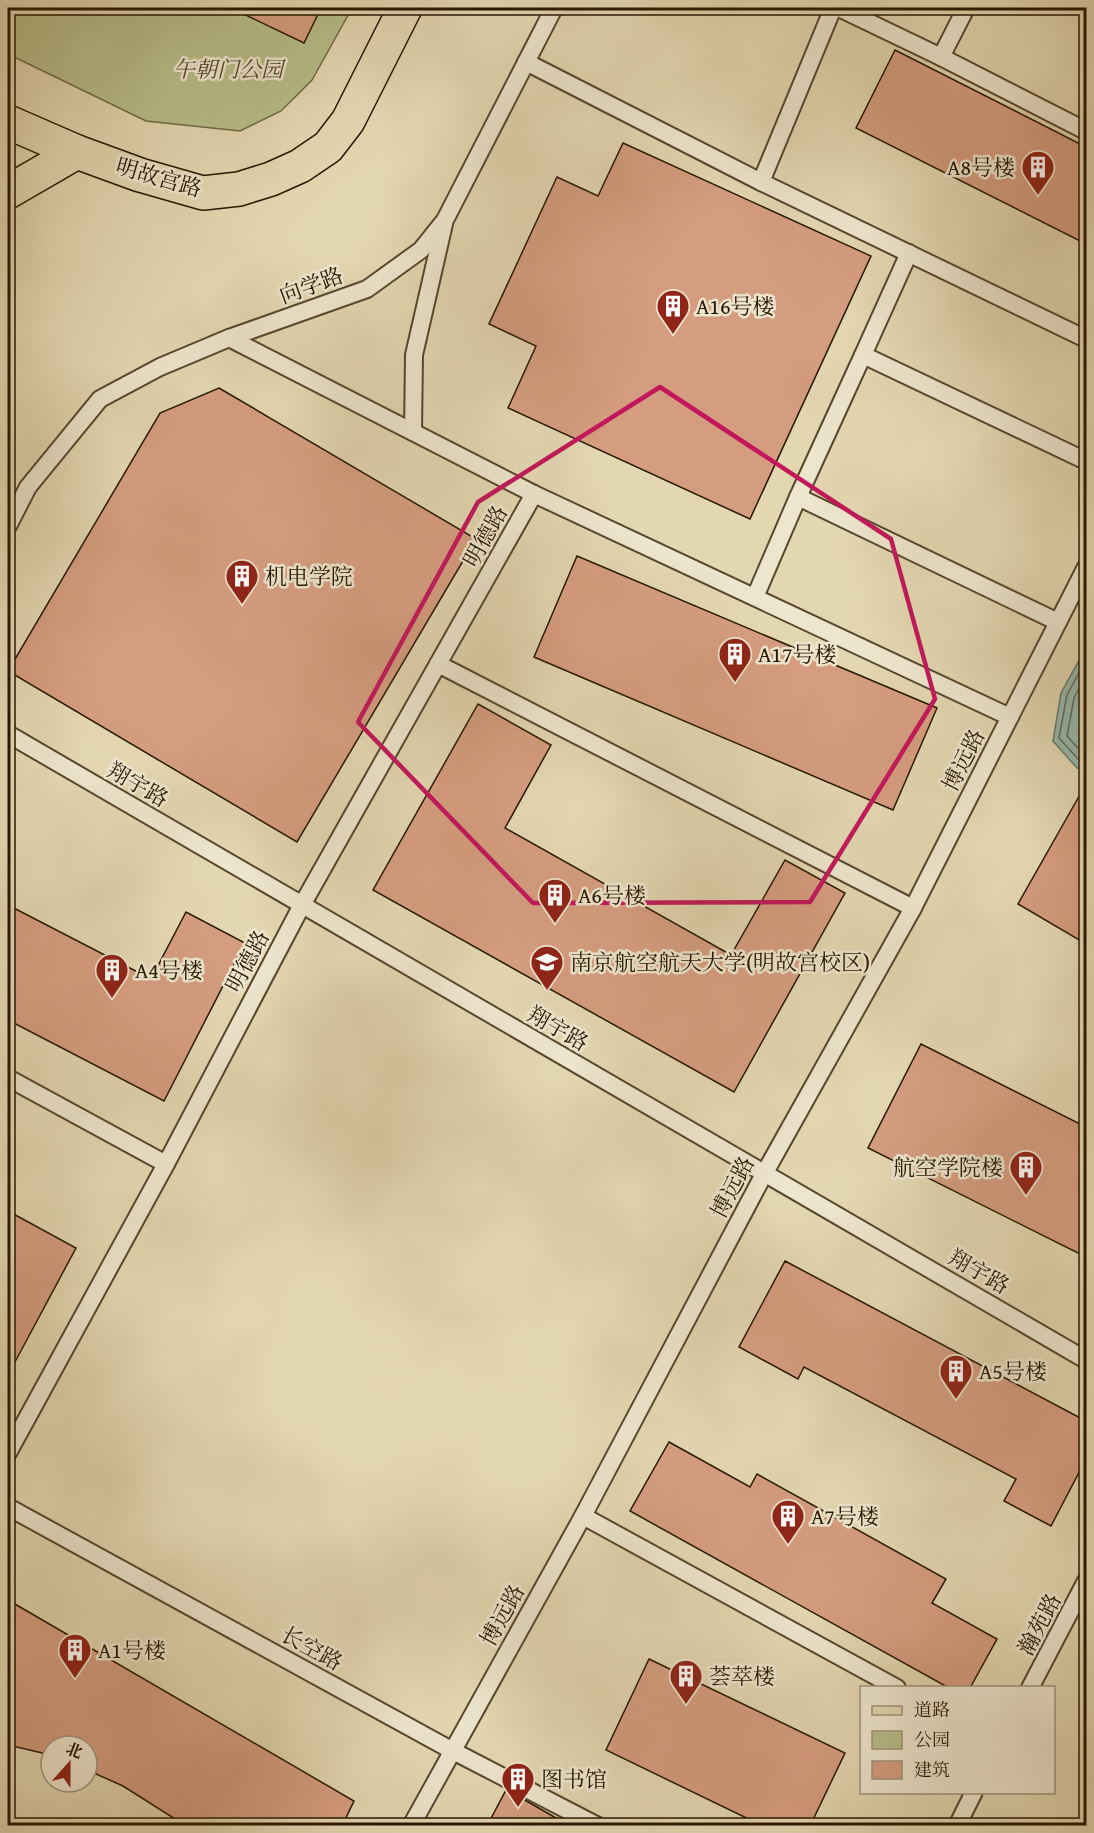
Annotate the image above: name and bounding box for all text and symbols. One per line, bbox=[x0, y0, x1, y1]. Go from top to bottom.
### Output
park label: 午朝门公园 bbox=[173, 53, 286, 85]
street label: 明故宫路 bbox=[112, 149, 206, 205]
building icon: A8号楼 bbox=[1020, 149, 1056, 196]
place label: A8号楼 bbox=[947, 151, 1015, 183]
street label: 向学路 bbox=[275, 259, 347, 311]
building icon: A16号楼 bbox=[655, 288, 691, 335]
place label: A16号楼 bbox=[696, 290, 775, 322]
street label: 明德路 bbox=[455, 499, 515, 573]
building icon: 机电学院 bbox=[224, 558, 260, 605]
place label: 机电学院 bbox=[265, 560, 353, 592]
building icon: A17号楼 bbox=[717, 636, 753, 683]
place label: A17号楼 bbox=[758, 638, 837, 670]
street label: 博远路 bbox=[934, 723, 992, 797]
street label: 翔宇路 bbox=[101, 754, 175, 814]
building icon: A6号楼 bbox=[537, 877, 573, 924]
place label: A6号楼 bbox=[578, 879, 646, 911]
street label: 明德路 bbox=[217, 924, 277, 998]
school or university icon: 南京航空航天大学(明故宫校区) bbox=[529, 944, 565, 991]
place label: 南京航空航天大学(明故宫校区) bbox=[570, 946, 870, 978]
building icon: A4号楼 bbox=[94, 952, 130, 999]
place label: A4号楼 bbox=[135, 954, 203, 986]
street label: 翔宇路 bbox=[521, 998, 595, 1058]
building icon: 航空学院楼 bbox=[1008, 1149, 1044, 1196]
street label: 博远路 bbox=[702, 1150, 762, 1224]
place label: 航空学院楼 bbox=[893, 1151, 1003, 1183]
street label: 翔宇路 bbox=[942, 1241, 1016, 1301]
building icon: A5号楼 bbox=[938, 1353, 974, 1400]
place label: A5号楼 bbox=[979, 1355, 1047, 1387]
building icon: A7号楼 bbox=[770, 1498, 806, 1545]
place label: A7号楼 bbox=[811, 1500, 879, 1532]
street label: 博远路 bbox=[472, 1578, 532, 1652]
street label: 瀚苑路 bbox=[1009, 1587, 1069, 1661]
street label: 长空路 bbox=[275, 1618, 349, 1678]
building icon: A1号楼 bbox=[57, 1632, 93, 1679]
place label: A1号楼 bbox=[98, 1634, 166, 1666]
building icon: 荟萃楼 bbox=[668, 1658, 704, 1705]
place label: 荟萃楼 bbox=[709, 1660, 775, 1692]
legend bbox=[860, 1686, 1055, 1794]
text: 道路 bbox=[914, 1696, 950, 1723]
text: 公园 bbox=[914, 1726, 950, 1753]
north arrow bbox=[39, 1734, 99, 1794]
text: 北 bbox=[63, 1736, 86, 1764]
text: 建筑 bbox=[914, 1756, 950, 1783]
building icon: 图书馆 bbox=[500, 1761, 536, 1808]
place label: 图书馆 bbox=[541, 1763, 607, 1795]

